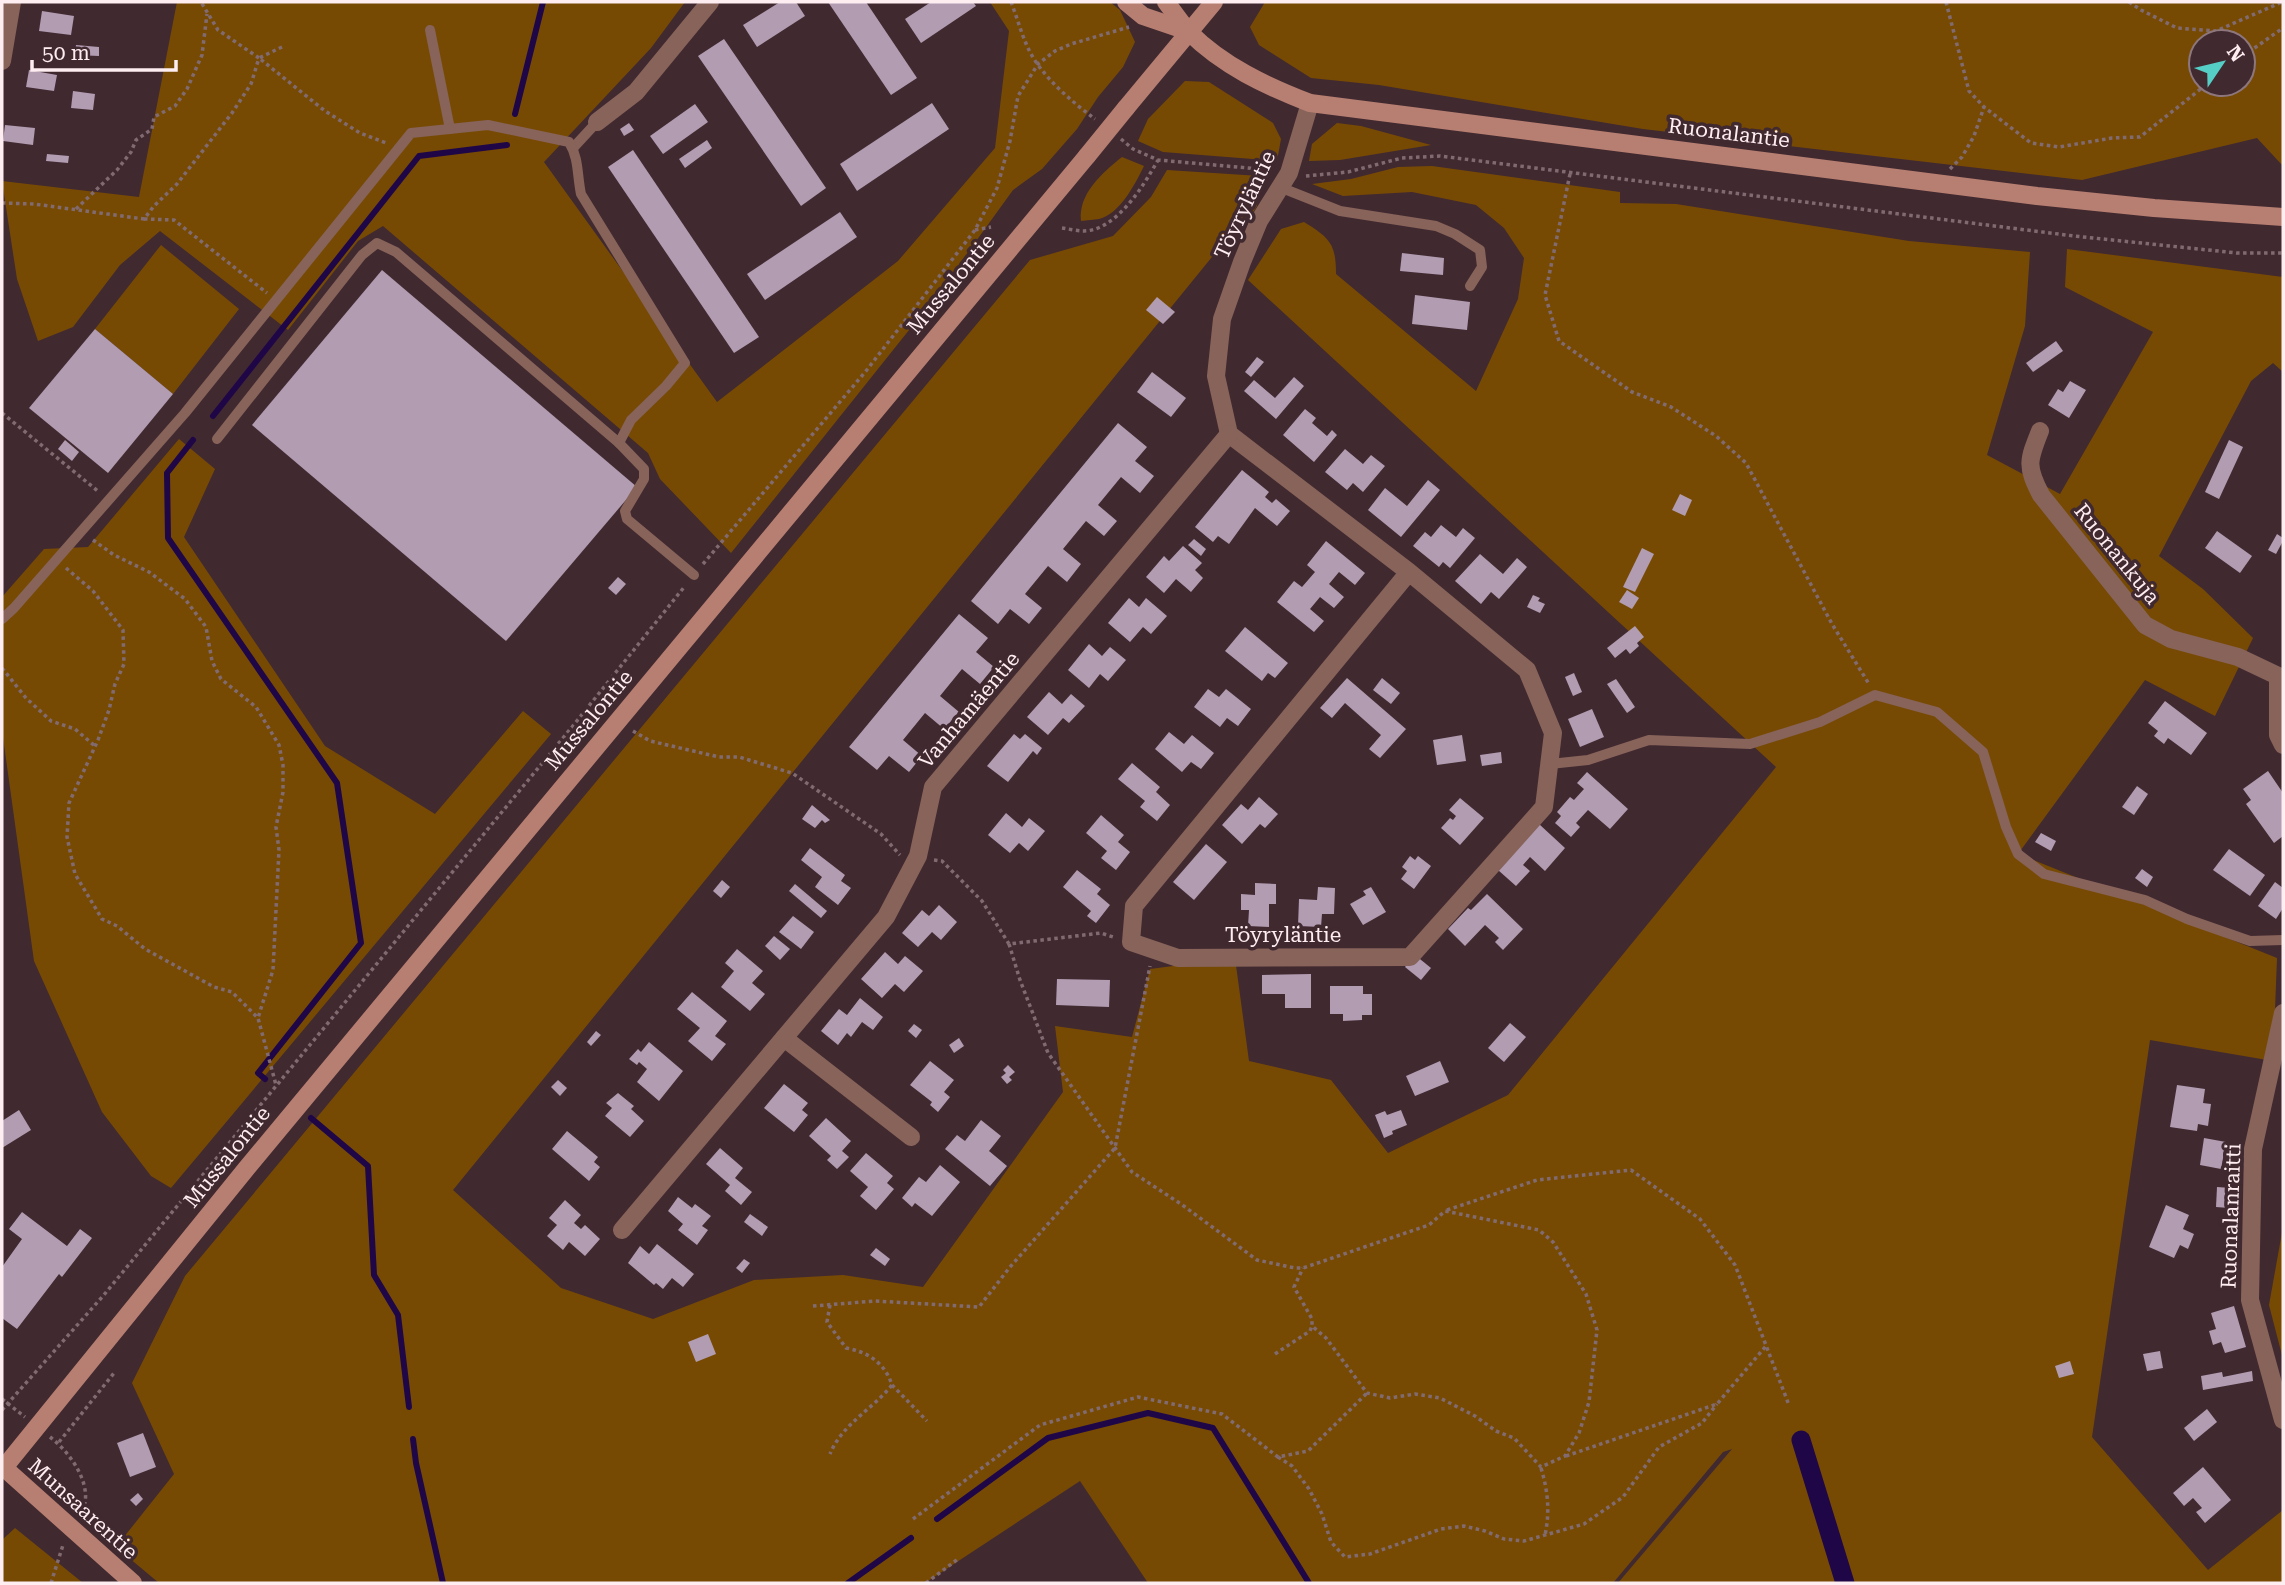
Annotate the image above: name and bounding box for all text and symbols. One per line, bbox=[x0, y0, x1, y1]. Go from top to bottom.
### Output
scale bar bbox=[32, 28, 175, 72]
north arrow bbox=[2187, 28, 2257, 98]
text: 50 m bbox=[42, 41, 90, 65]
text: N bbox=[2222, 41, 2249, 66]
street label: Ruonalantie bbox=[1667, 114, 1791, 152]
street label: Töyryläntie bbox=[1210, 147, 1280, 263]
street label: Mussalontie bbox=[902, 229, 1000, 339]
street label: Ruonankuja bbox=[2069, 499, 2165, 609]
street label: Vanhamäentie bbox=[913, 647, 1025, 773]
street label: Mussalontie bbox=[540, 665, 638, 775]
street label: Töyryläntie bbox=[1225, 923, 1341, 947]
street label: Mussalontie bbox=[179, 1102, 275, 1212]
street label: Ruonalanraitti bbox=[2216, 1143, 2246, 1289]
street label: Munsaarentie bbox=[23, 1454, 143, 1564]

